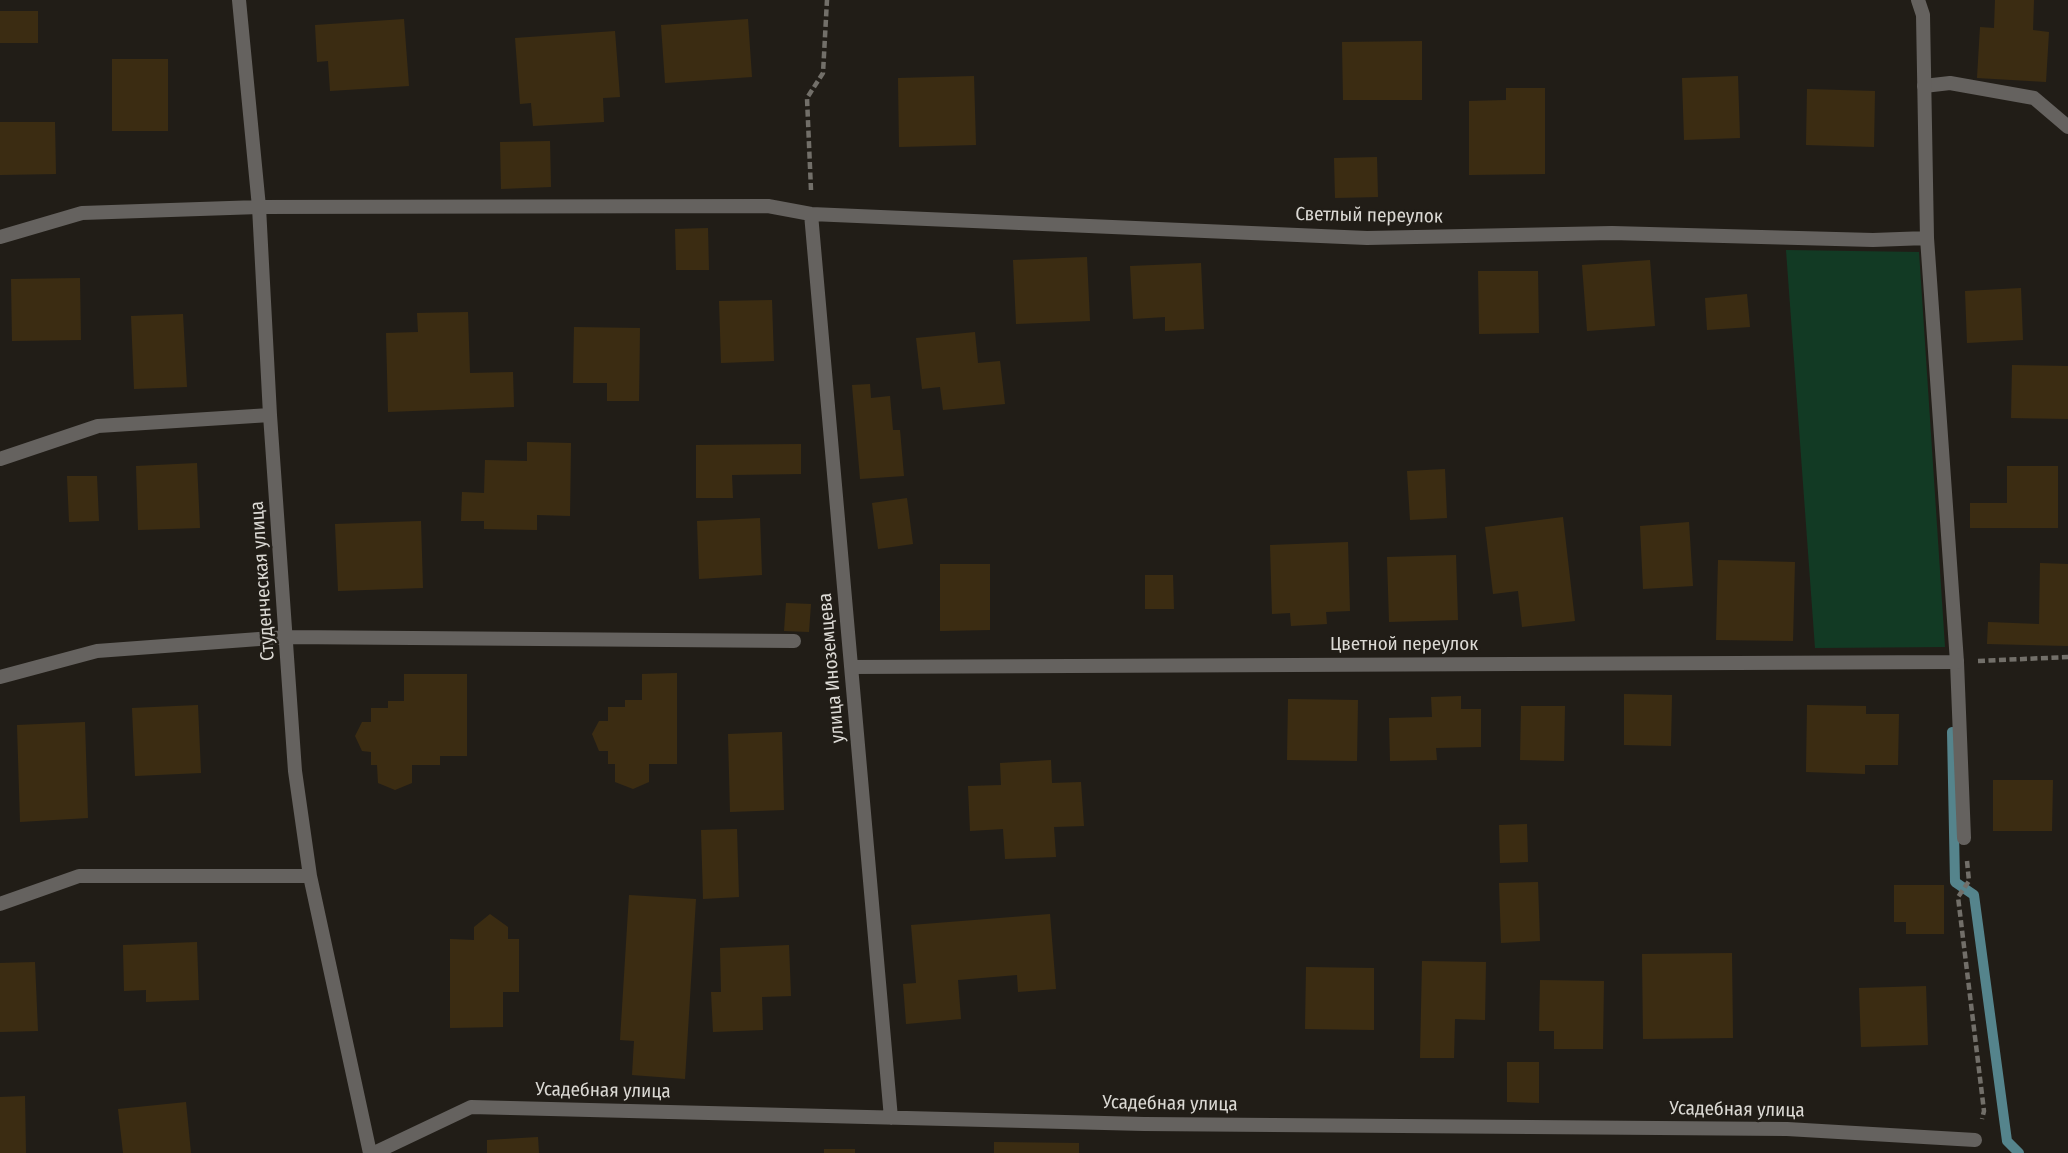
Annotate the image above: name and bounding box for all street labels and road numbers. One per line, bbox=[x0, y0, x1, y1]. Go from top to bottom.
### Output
street label: Светлый переулок bbox=[1295, 203, 1443, 229]
street label: Студенческая улица bbox=[246, 500, 280, 662]
street label: улица Иноземцева bbox=[814, 592, 850, 744]
street label: Цветной переулок bbox=[1330, 634, 1478, 656]
street label: Усадебная улица bbox=[535, 1078, 671, 1104]
street label: Усадебная улица bbox=[1102, 1091, 1238, 1117]
street label: Усадебная улица bbox=[1669, 1097, 1805, 1123]

